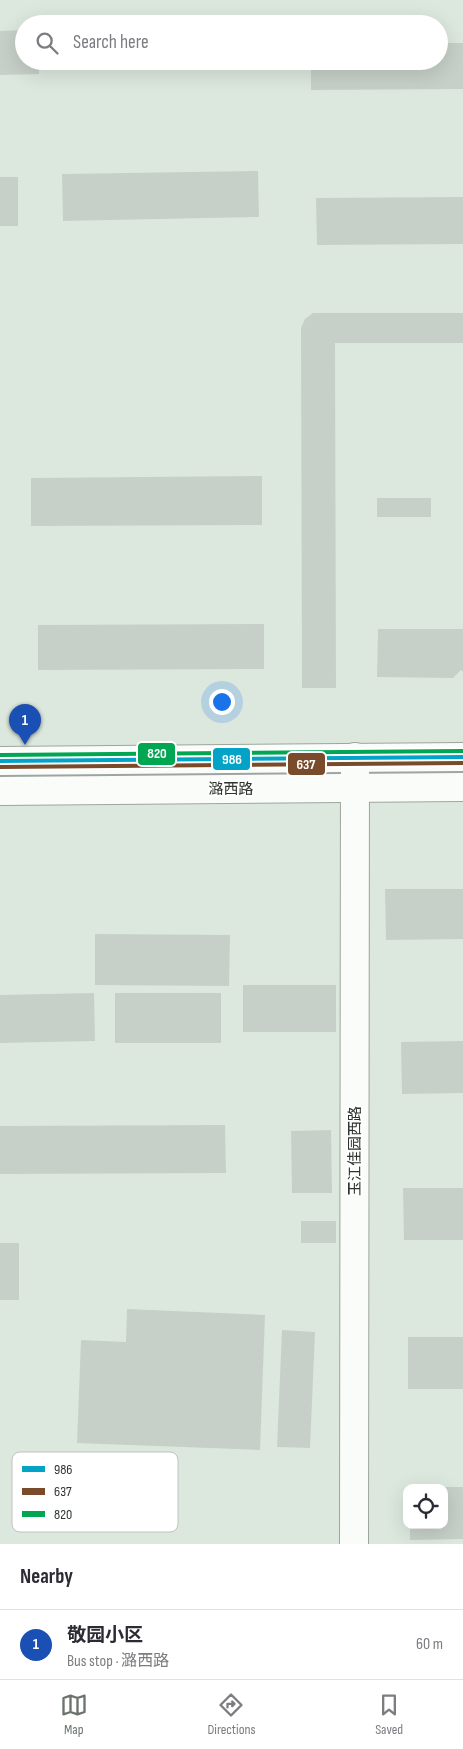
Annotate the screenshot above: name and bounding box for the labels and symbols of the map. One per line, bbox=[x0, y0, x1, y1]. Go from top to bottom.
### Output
your location bbox=[209, 689, 235, 715]
pin: 1 bbox=[9, 704, 41, 745]
line badge: 820 bbox=[137, 742, 176, 766]
text: 820 bbox=[147, 745, 167, 762]
line badge: 986 bbox=[212, 747, 251, 771]
text: 986 bbox=[222, 751, 242, 768]
line badge: 637 bbox=[287, 752, 326, 776]
text: 637 bbox=[297, 756, 316, 773]
street label: 潞西路 bbox=[208, 780, 254, 799]
street label: 玉江佳园西路 bbox=[346, 1106, 365, 1196]
legend bbox=[12, 1452, 178, 1532]
text: 986 bbox=[54, 1461, 72, 1478]
text: 637 bbox=[54, 1483, 72, 1500]
text: 820 bbox=[54, 1506, 72, 1523]

